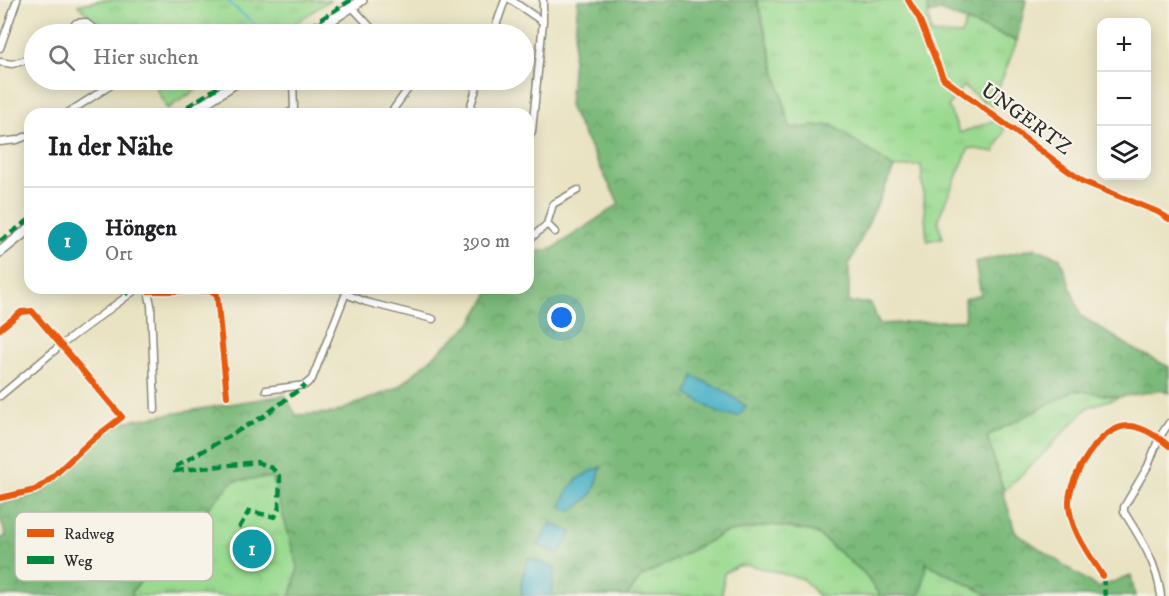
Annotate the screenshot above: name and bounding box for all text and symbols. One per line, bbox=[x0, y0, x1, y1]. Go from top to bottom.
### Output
map controls bbox=[1097, 18, 1151, 180]
button: + bbox=[1097, 18, 1151, 72]
search box bbox=[24, 24, 534, 90]
icon: search bbox=[45, 41, 78, 74]
text: Hier suchen bbox=[93, 44, 199, 71]
button: − bbox=[1097, 72, 1151, 126]
street label: UNGERTZ bbox=[975, 77, 1077, 161]
button: layers bbox=[1097, 126, 1151, 180]
text: In der Nähe bbox=[48, 131, 173, 164]
text: Höngen bbox=[105, 215, 177, 242]
text: 1 bbox=[64, 229, 71, 254]
text: 390 m bbox=[462, 229, 510, 254]
text: Ort bbox=[105, 242, 133, 267]
your location bbox=[547, 303, 576, 332]
legend bbox=[15, 512, 213, 581]
text: Radweg bbox=[64, 524, 114, 544]
pin: 1 bbox=[232, 526, 272, 572]
text: Weg bbox=[63, 551, 93, 571]

